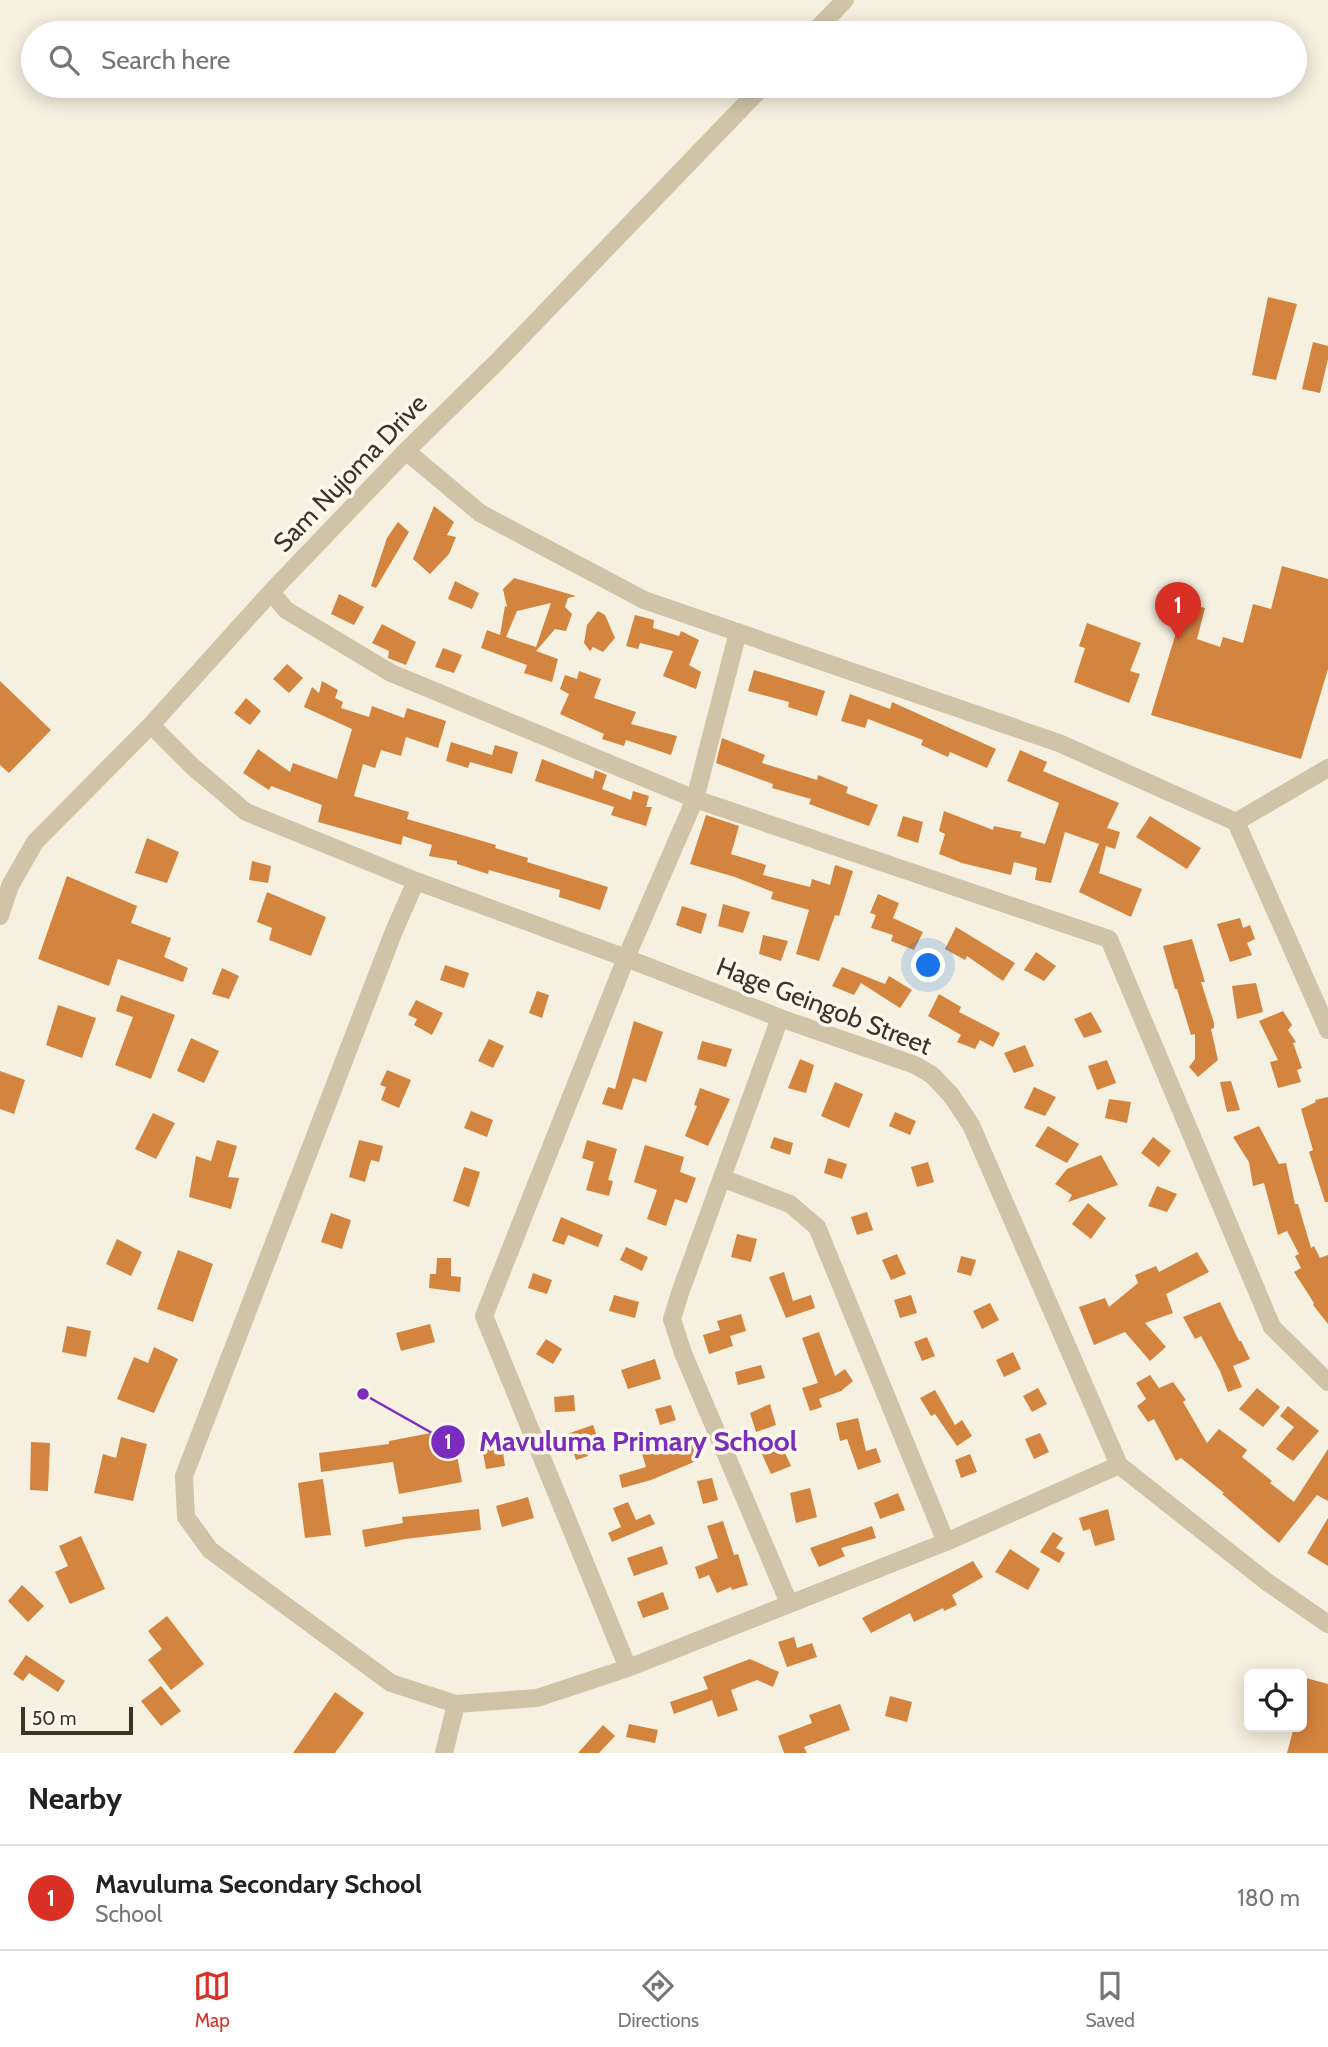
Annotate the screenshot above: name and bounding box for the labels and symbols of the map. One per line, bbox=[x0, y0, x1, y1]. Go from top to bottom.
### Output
street label: Sam Nujoma Drive bbox=[267, 387, 433, 559]
pin: 1 bbox=[1155, 582, 1201, 640]
your location bbox=[911, 948, 945, 982]
street label: Hage Geingob Street bbox=[712, 950, 936, 1062]
callout: Mavuluma Primary School bbox=[430, 1417, 811, 1466]
text: Mavuluma Primary School bbox=[479, 1424, 797, 1458]
text: 1 bbox=[444, 1429, 452, 1454]
scale bar bbox=[21, 1704, 133, 1736]

